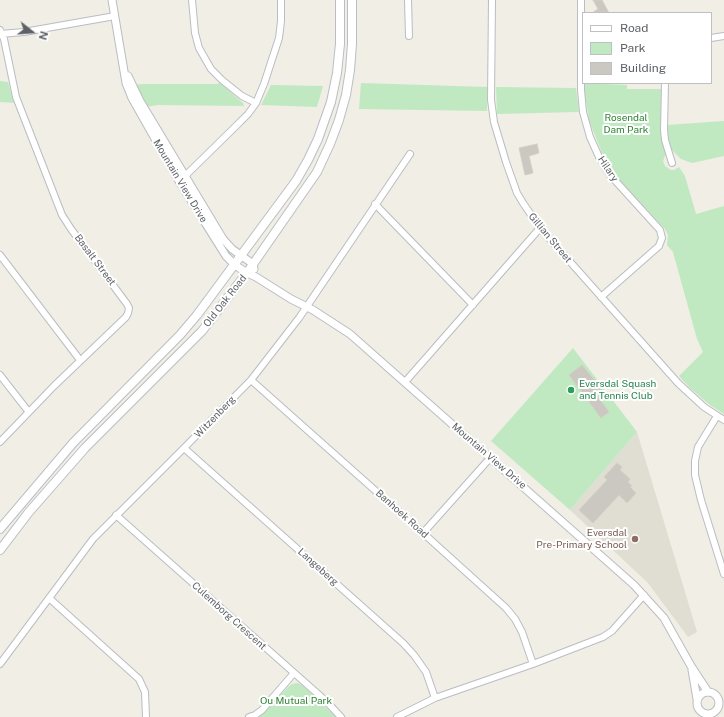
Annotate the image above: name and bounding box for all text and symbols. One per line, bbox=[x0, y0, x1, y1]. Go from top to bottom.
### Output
north arrow bbox=[12, 12, 52, 52]
legend bbox=[582, 12, 712, 84]
text: Road bbox=[620, 21, 648, 35]
text: N bbox=[36, 30, 50, 41]
text: Park bbox=[620, 41, 646, 55]
text: Building bbox=[620, 61, 666, 75]
park label: Rosendal Dam Park bbox=[604, 112, 648, 136]
street label: Mountain View Drive bbox=[150, 137, 210, 225]
street label: Hilary bbox=[595, 154, 621, 184]
street label: Gillian Street bbox=[526, 211, 574, 265]
street label: Basalt Street bbox=[72, 232, 118, 288]
street label: Old Oak Road bbox=[201, 273, 249, 329]
place label: Eversdal Squash and Tennis Club bbox=[579, 378, 656, 402]
marker: Eversdal Squash and Tennis Club bbox=[566, 385, 576, 395]
street label: Witzenberg bbox=[192, 394, 238, 440]
street label: Mountain View Drive bbox=[449, 420, 529, 492]
street label: Banhoek Road bbox=[373, 487, 431, 541]
place label: Eversdal Pre-Primary School bbox=[536, 527, 627, 550]
marker: Eversdal Pre-Primary School bbox=[630, 534, 640, 544]
street label: Langeberg bbox=[295, 546, 341, 588]
street label: Culemborg Crescent bbox=[189, 579, 269, 653]
park label: Ou Mutual Park bbox=[260, 695, 332, 707]

